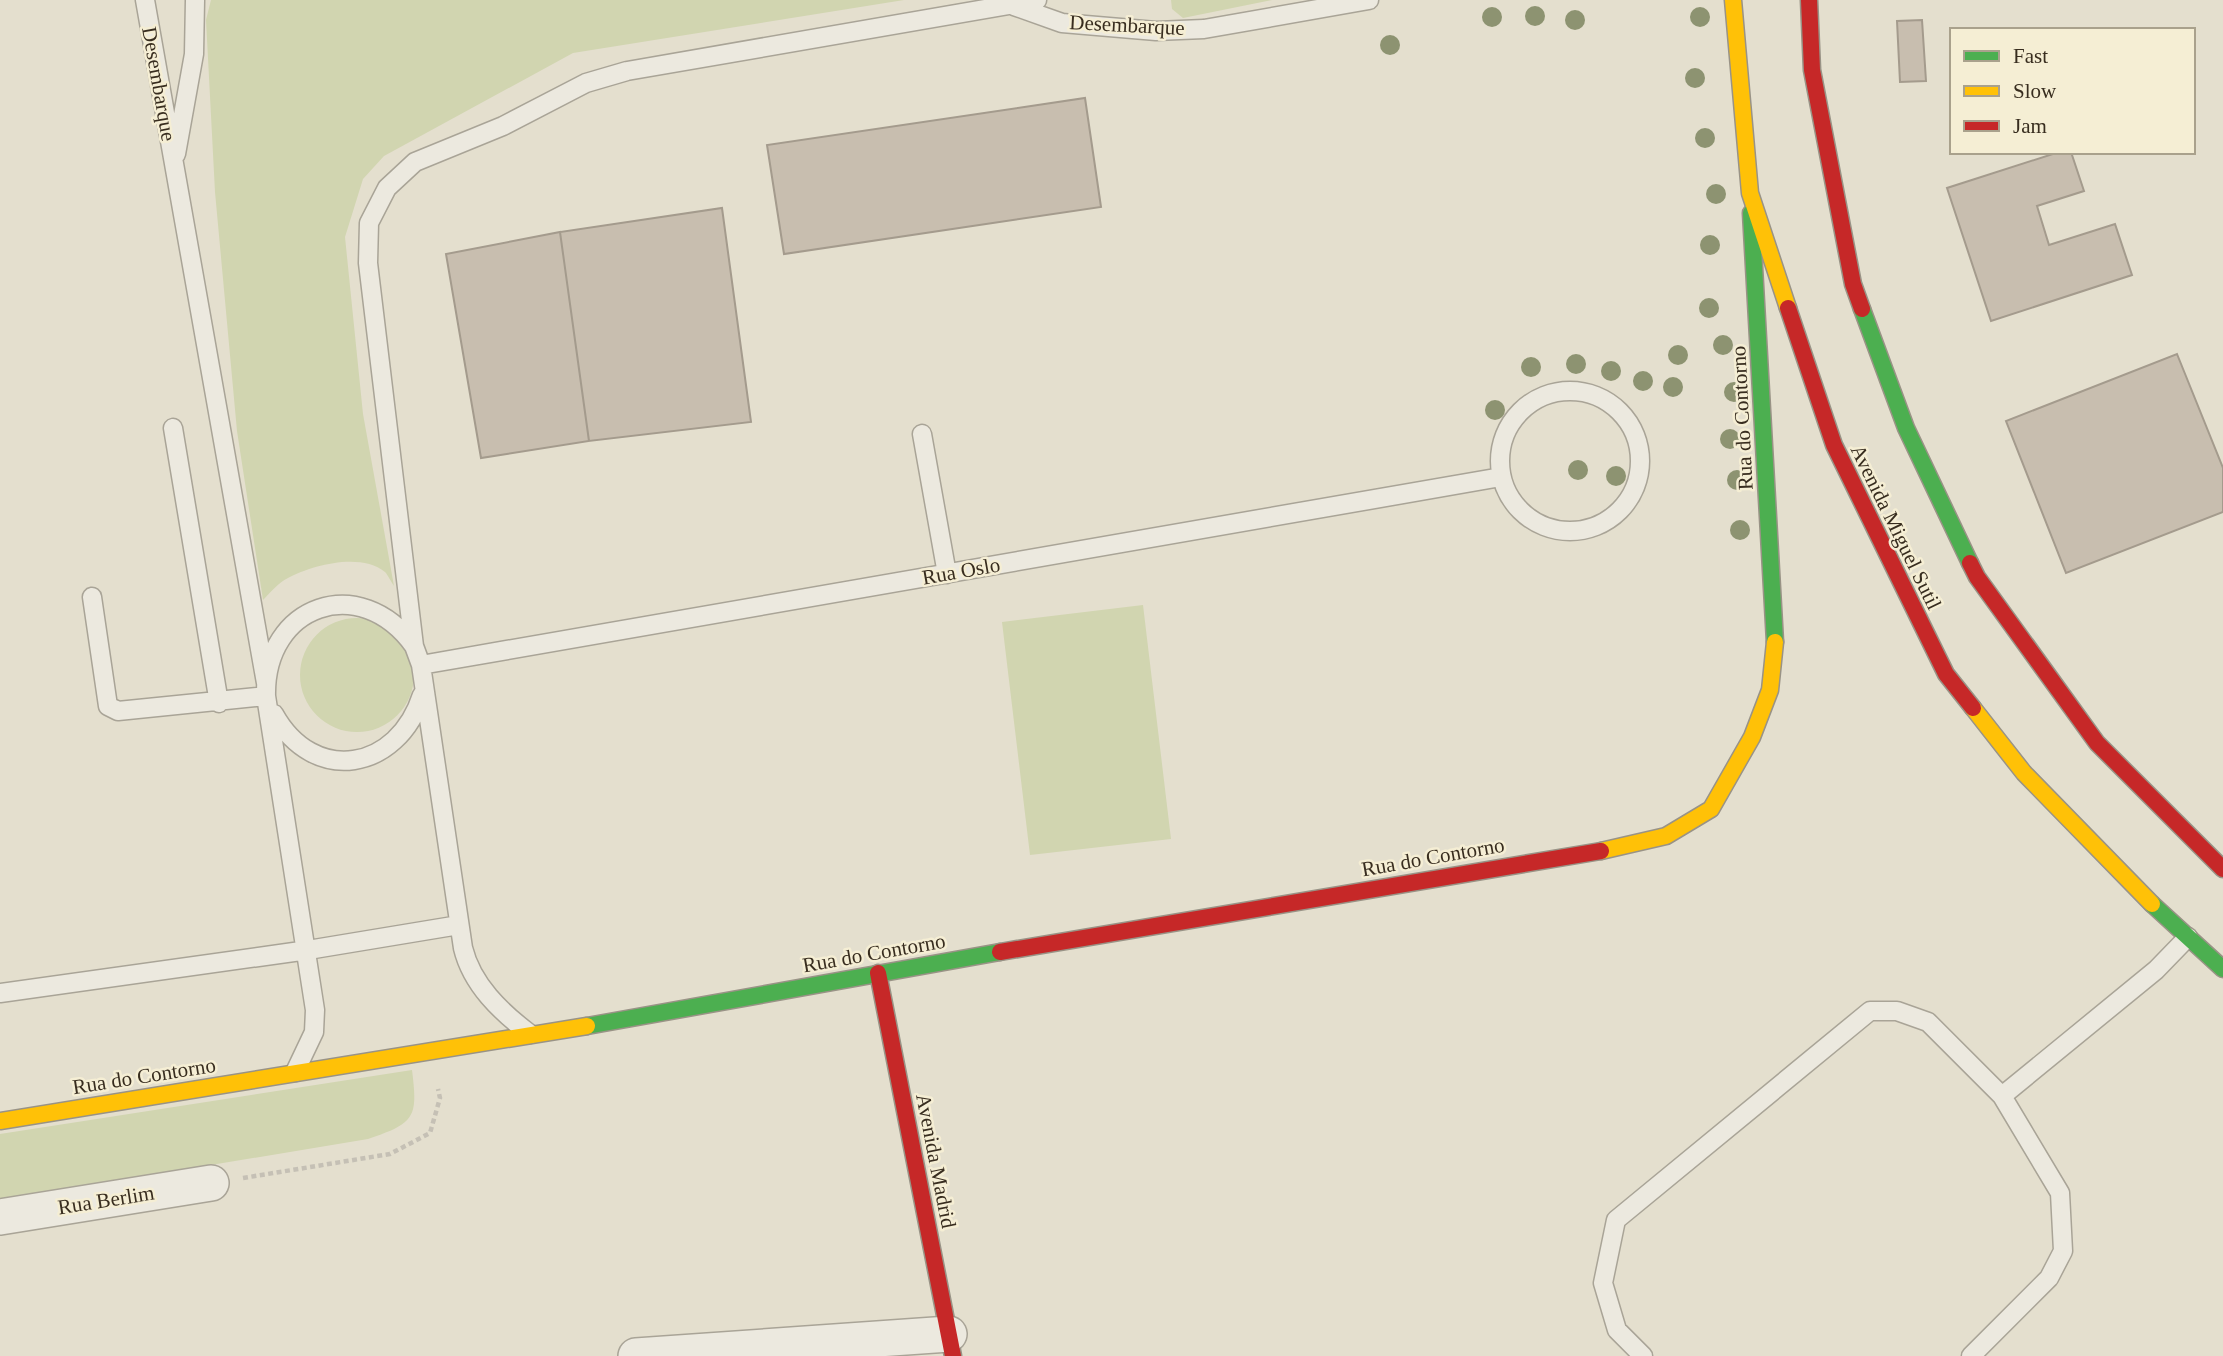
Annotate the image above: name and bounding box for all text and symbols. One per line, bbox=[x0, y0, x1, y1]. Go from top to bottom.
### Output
street label: Desembarque bbox=[1069, 10, 1185, 40]
street label: Desembarque bbox=[137, 25, 181, 143]
legend bbox=[1950, 28, 2195, 154]
text: Fast bbox=[2013, 44, 2048, 68]
text: Slow bbox=[2013, 79, 2057, 103]
text: Jam bbox=[2013, 114, 2047, 138]
street label: Rua do Contorno bbox=[1726, 345, 1758, 491]
street label: Avenida Miguel Sutil bbox=[1846, 441, 1946, 613]
street label: Rua Oslo bbox=[920, 552, 1002, 590]
street label: Rua do Contorno bbox=[1360, 833, 1506, 881]
street label: Rua do Contorno bbox=[801, 929, 947, 977]
street label: Rua do Contorno bbox=[71, 1053, 217, 1099]
street label: Avenida Madrid bbox=[911, 1092, 961, 1231]
street label: Rua Berlim bbox=[56, 1181, 156, 1219]

